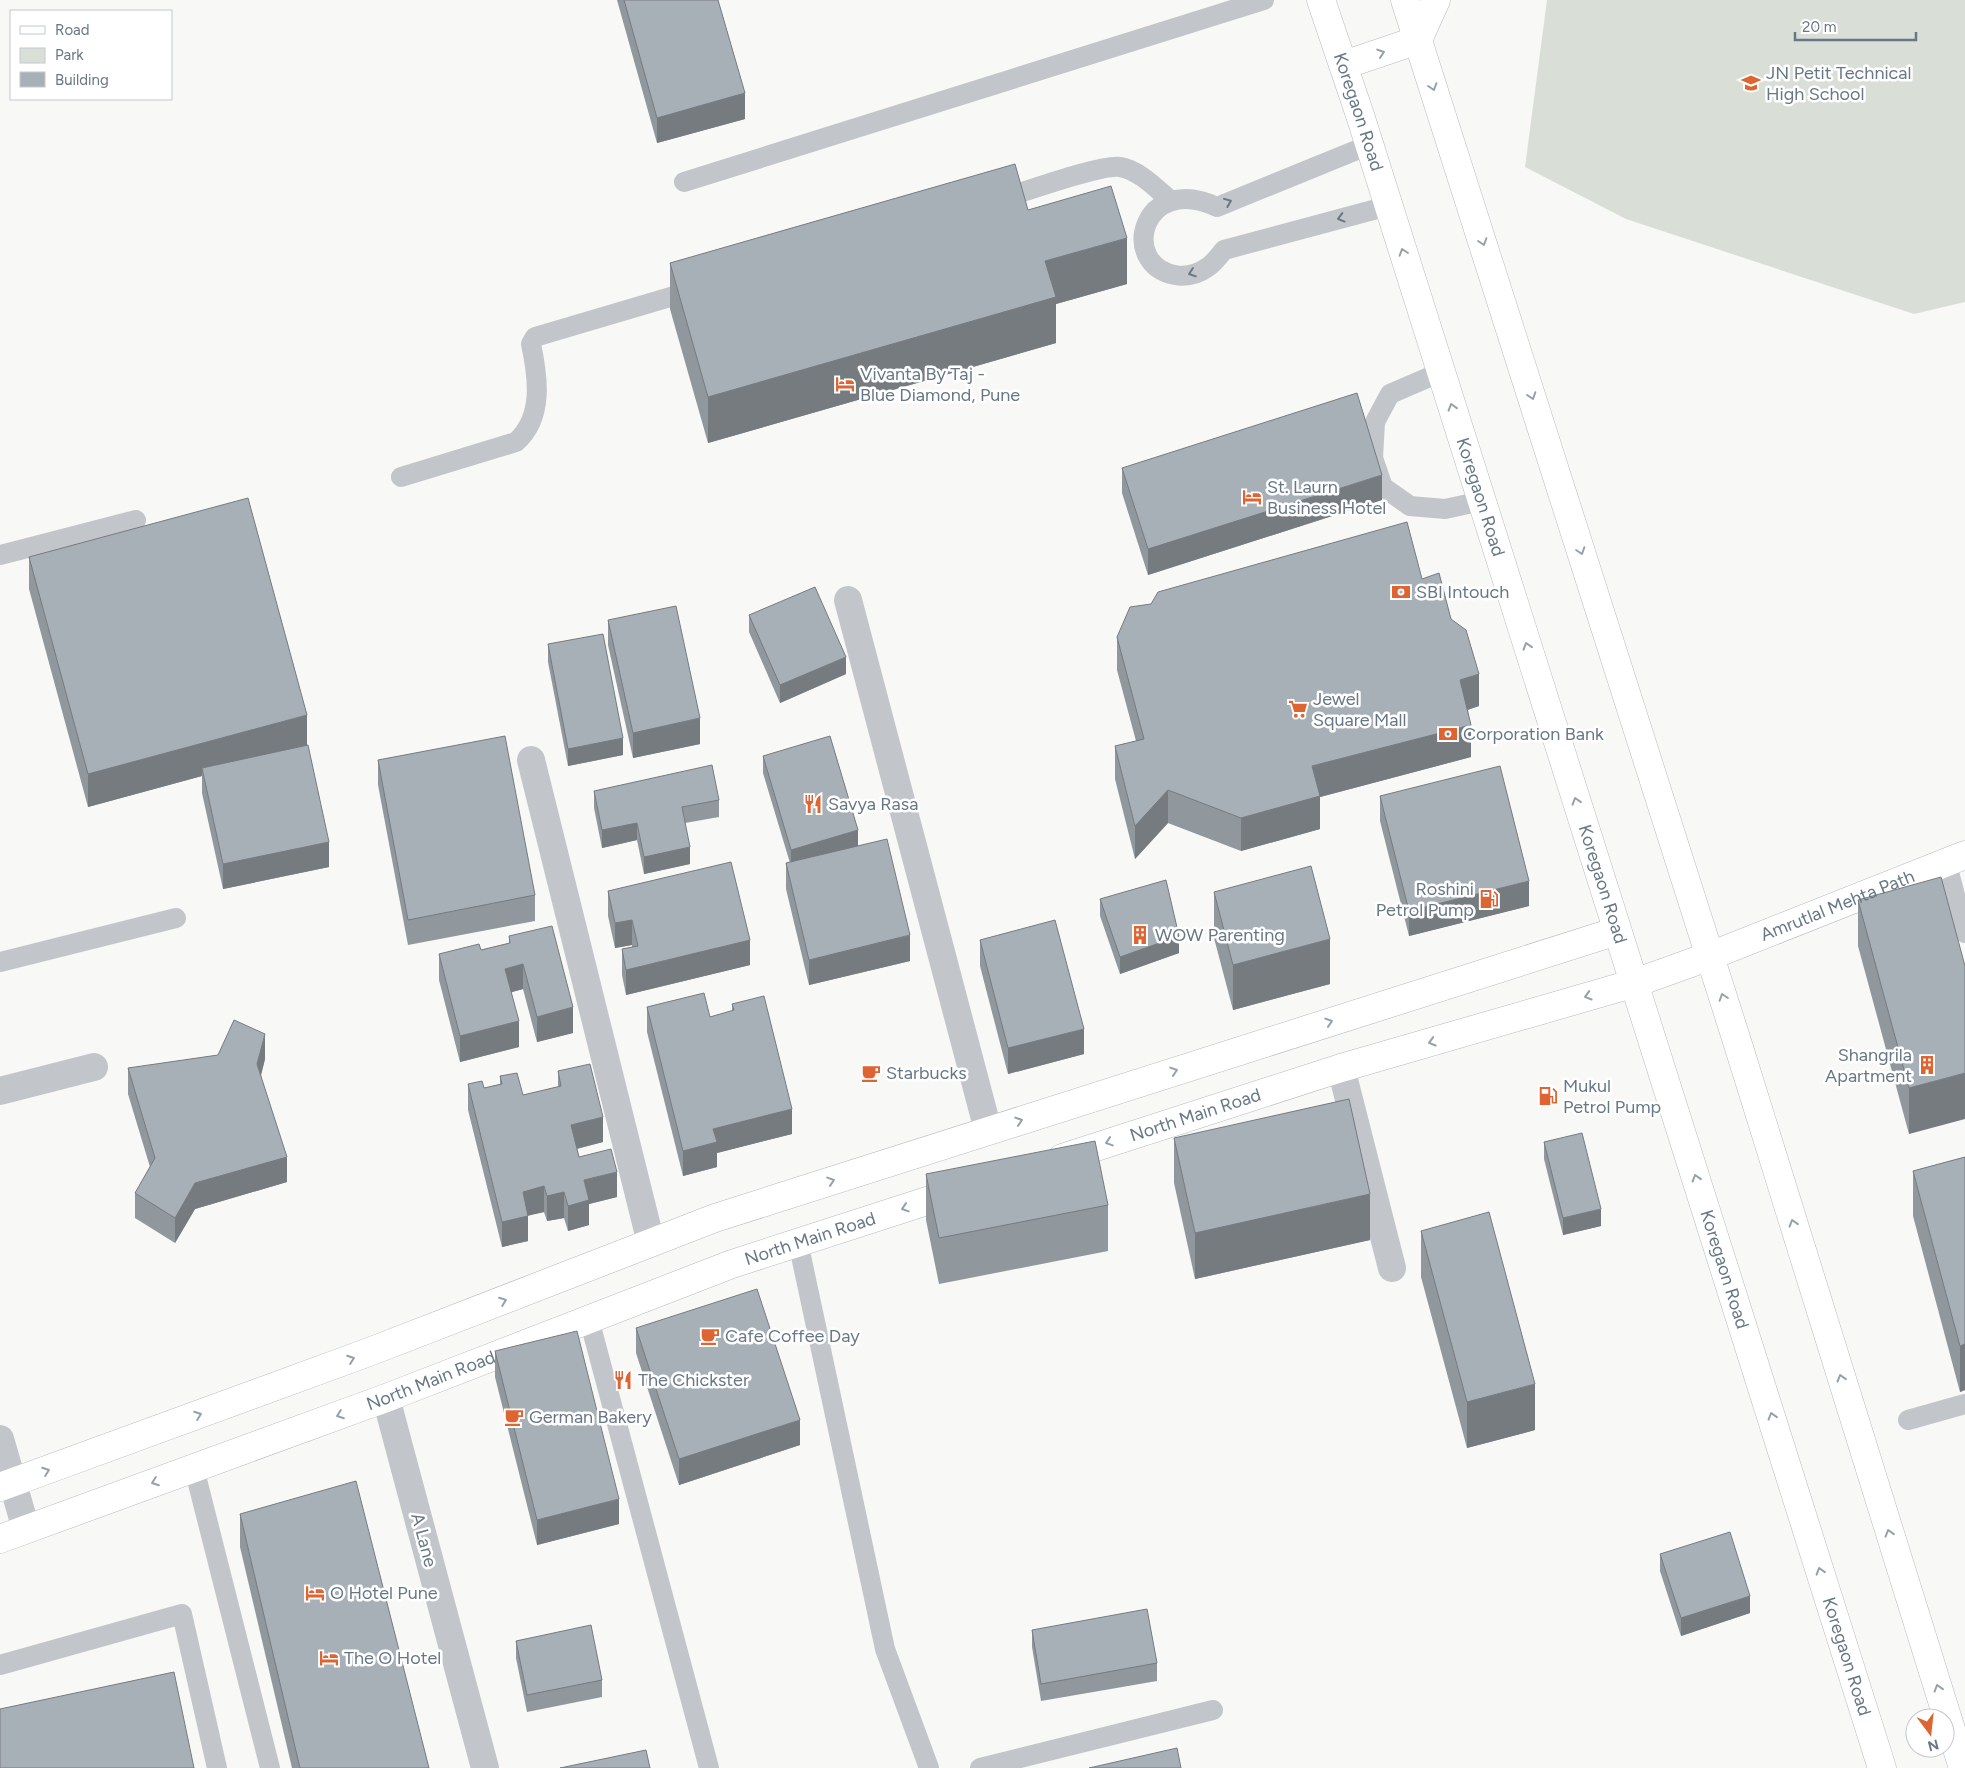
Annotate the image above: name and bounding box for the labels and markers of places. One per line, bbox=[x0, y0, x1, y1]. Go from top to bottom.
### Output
place label: JN Petit Technical High School bbox=[1766, 62, 1911, 105]
school or university icon: JN Petit Technical High School bbox=[1740, 72, 1762, 94]
place label: Vivanta By Taj - Blue Diamond, Pune bbox=[860, 363, 1020, 406]
hotel icon: Vivanta By Taj - Blue Diamond, Pune bbox=[834, 373, 856, 395]
place label: St. Laurn Business Hotel bbox=[1267, 476, 1386, 519]
hotel icon: St. Laurn Business Hotel bbox=[1241, 486, 1263, 508]
bank icon: SBI Intouch bbox=[1390, 581, 1412, 603]
place label: SBI Intouch bbox=[1416, 581, 1509, 603]
place label: Jewel Square Mall bbox=[1313, 688, 1406, 731]
supermarket icon: Jewel Square Mall bbox=[1287, 698, 1309, 720]
bank icon: Corporation Bank bbox=[1437, 723, 1459, 745]
place label: Corporation Bank bbox=[1463, 723, 1604, 745]
restaurant icon: Savya Rasa bbox=[802, 793, 824, 815]
place label: Savya Rasa bbox=[828, 793, 918, 815]
place label: Roshini Petrol Pump bbox=[1376, 878, 1474, 921]
fuel station icon: Roshini Petrol Pump bbox=[1478, 888, 1500, 910]
building icon: WOW Parenting bbox=[1129, 924, 1151, 946]
place label: WOW Parenting bbox=[1155, 924, 1285, 946]
place label: Shangrila Apartment bbox=[1825, 1044, 1912, 1087]
building icon: Shangrila Apartment bbox=[1916, 1054, 1938, 1076]
cafe icon: Starbucks bbox=[860, 1062, 882, 1084]
place label: Starbucks bbox=[886, 1062, 967, 1084]
place label: Mukul Petrol Pump bbox=[1563, 1075, 1661, 1118]
fuel station icon: Mukul Petrol Pump bbox=[1537, 1085, 1559, 1107]
cafe icon: Cafe Coffee Day bbox=[699, 1325, 721, 1347]
place label: Cafe Coffee Day bbox=[725, 1325, 860, 1347]
restaurant icon: The Chickster bbox=[612, 1369, 634, 1391]
place label: The Chickster bbox=[638, 1369, 749, 1391]
cafe icon: German Bakery bbox=[503, 1406, 525, 1428]
place label: German Bakery bbox=[529, 1406, 652, 1428]
hotel icon: O Hotel Pune bbox=[304, 1582, 326, 1604]
place label: O Hotel Pune bbox=[330, 1582, 438, 1604]
hotel icon: The O Hotel bbox=[318, 1647, 340, 1669]
place label: The O Hotel bbox=[344, 1647, 441, 1669]

